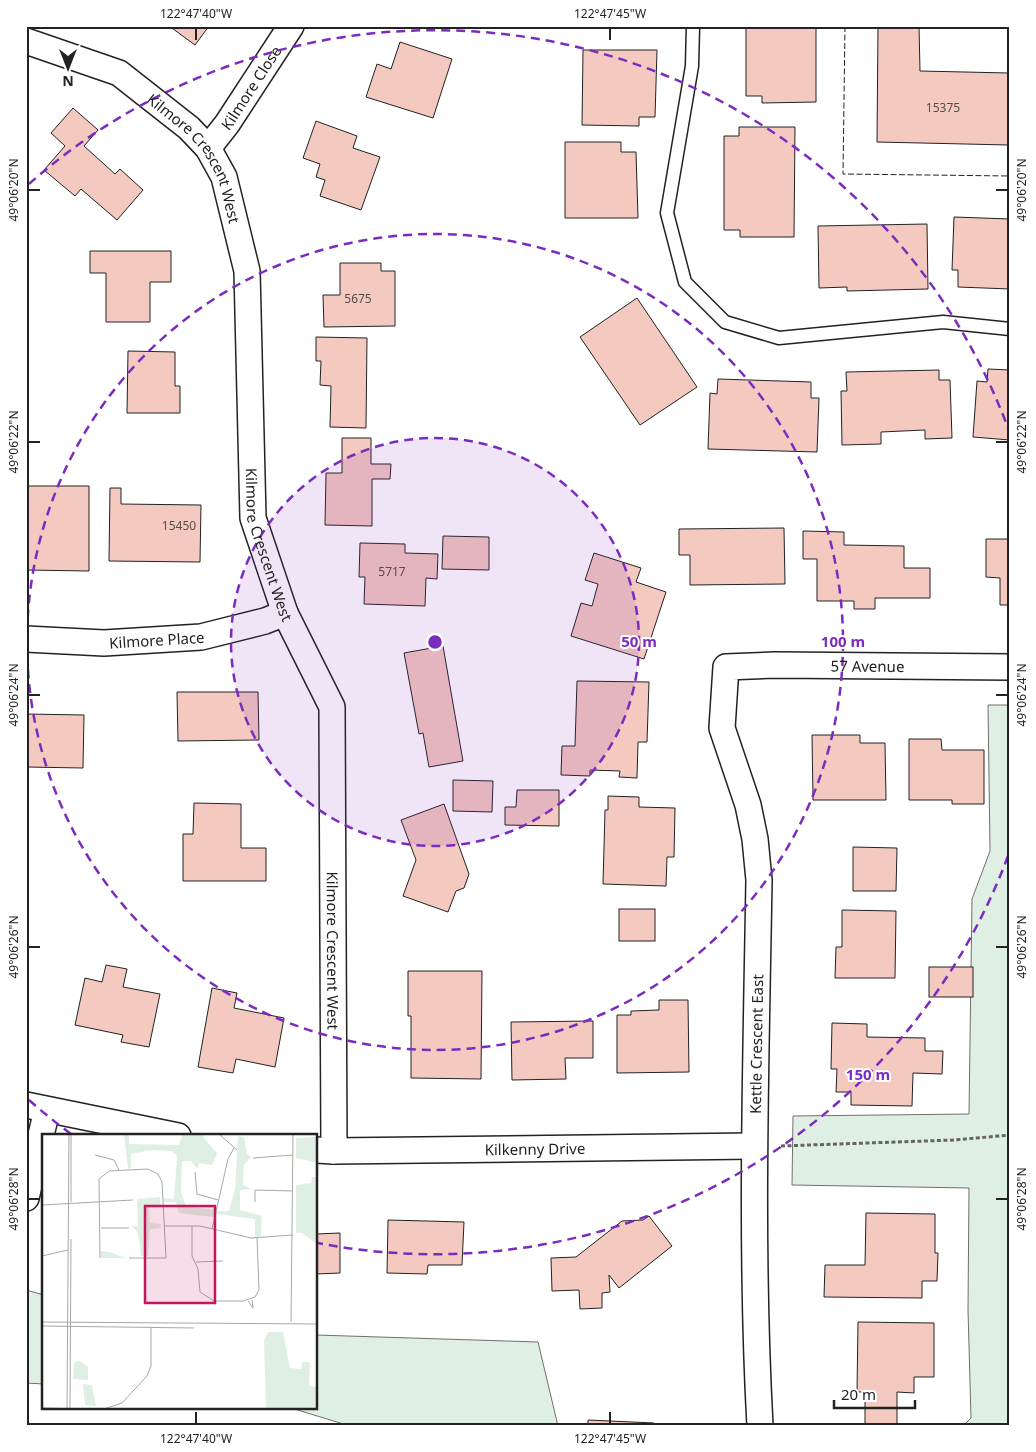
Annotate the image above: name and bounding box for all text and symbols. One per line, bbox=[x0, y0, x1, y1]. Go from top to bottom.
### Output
text: 122°47'40"W bbox=[160, 5, 232, 22]
text: 122°47'45"W bbox=[574, 5, 646, 22]
north arrow bbox=[42, 42, 92, 92]
street label: Kilmore Close bbox=[216, 42, 285, 134]
text: N bbox=[62, 72, 74, 91]
street label: Kilmore Crescent West bbox=[143, 89, 245, 226]
house number: 15375 bbox=[926, 99, 960, 116]
text: 49°06'20"N bbox=[5, 158, 22, 222]
text: 49°06'20"N bbox=[1013, 158, 1030, 222]
house number: 5675 bbox=[344, 290, 372, 307]
text: 49°06'22"N bbox=[5, 410, 22, 474]
text: 49°06'22"N bbox=[1013, 410, 1030, 474]
street label: Kilmore Crescent West bbox=[242, 468, 298, 625]
house number: 15450 bbox=[162, 517, 196, 534]
house number: 5717 bbox=[378, 563, 406, 580]
street label: Kilmore Place bbox=[109, 627, 205, 653]
text: 50 m bbox=[621, 631, 657, 651]
text: 100 m bbox=[821, 631, 865, 651]
centre of rings bbox=[426, 633, 444, 651]
street label: 57 Avenue bbox=[831, 655, 905, 676]
text: 49°06'24"N bbox=[5, 663, 22, 727]
text: 49°06'24"N bbox=[1013, 663, 1030, 727]
street label: Kilmore Crescent West bbox=[323, 871, 343, 1031]
text: 49°06'26"N bbox=[5, 915, 22, 979]
text: 49°06'26"N bbox=[1013, 915, 1030, 979]
street label: Kettle Crescent East bbox=[745, 974, 767, 1114]
text: 150 m bbox=[846, 1064, 890, 1084]
inset map bbox=[42, 1134, 318, 1410]
street label: Kilkenny Drive bbox=[484, 1138, 585, 1159]
text: 49°06'28"N bbox=[5, 1167, 22, 1231]
text: 49°06'28"N bbox=[1013, 1167, 1030, 1231]
scale bar bbox=[834, 1377, 915, 1409]
text: 20 m bbox=[841, 1384, 876, 1404]
text: 122°47'40"W bbox=[160, 1430, 232, 1447]
text: 122°47'45"W bbox=[574, 1430, 646, 1447]

